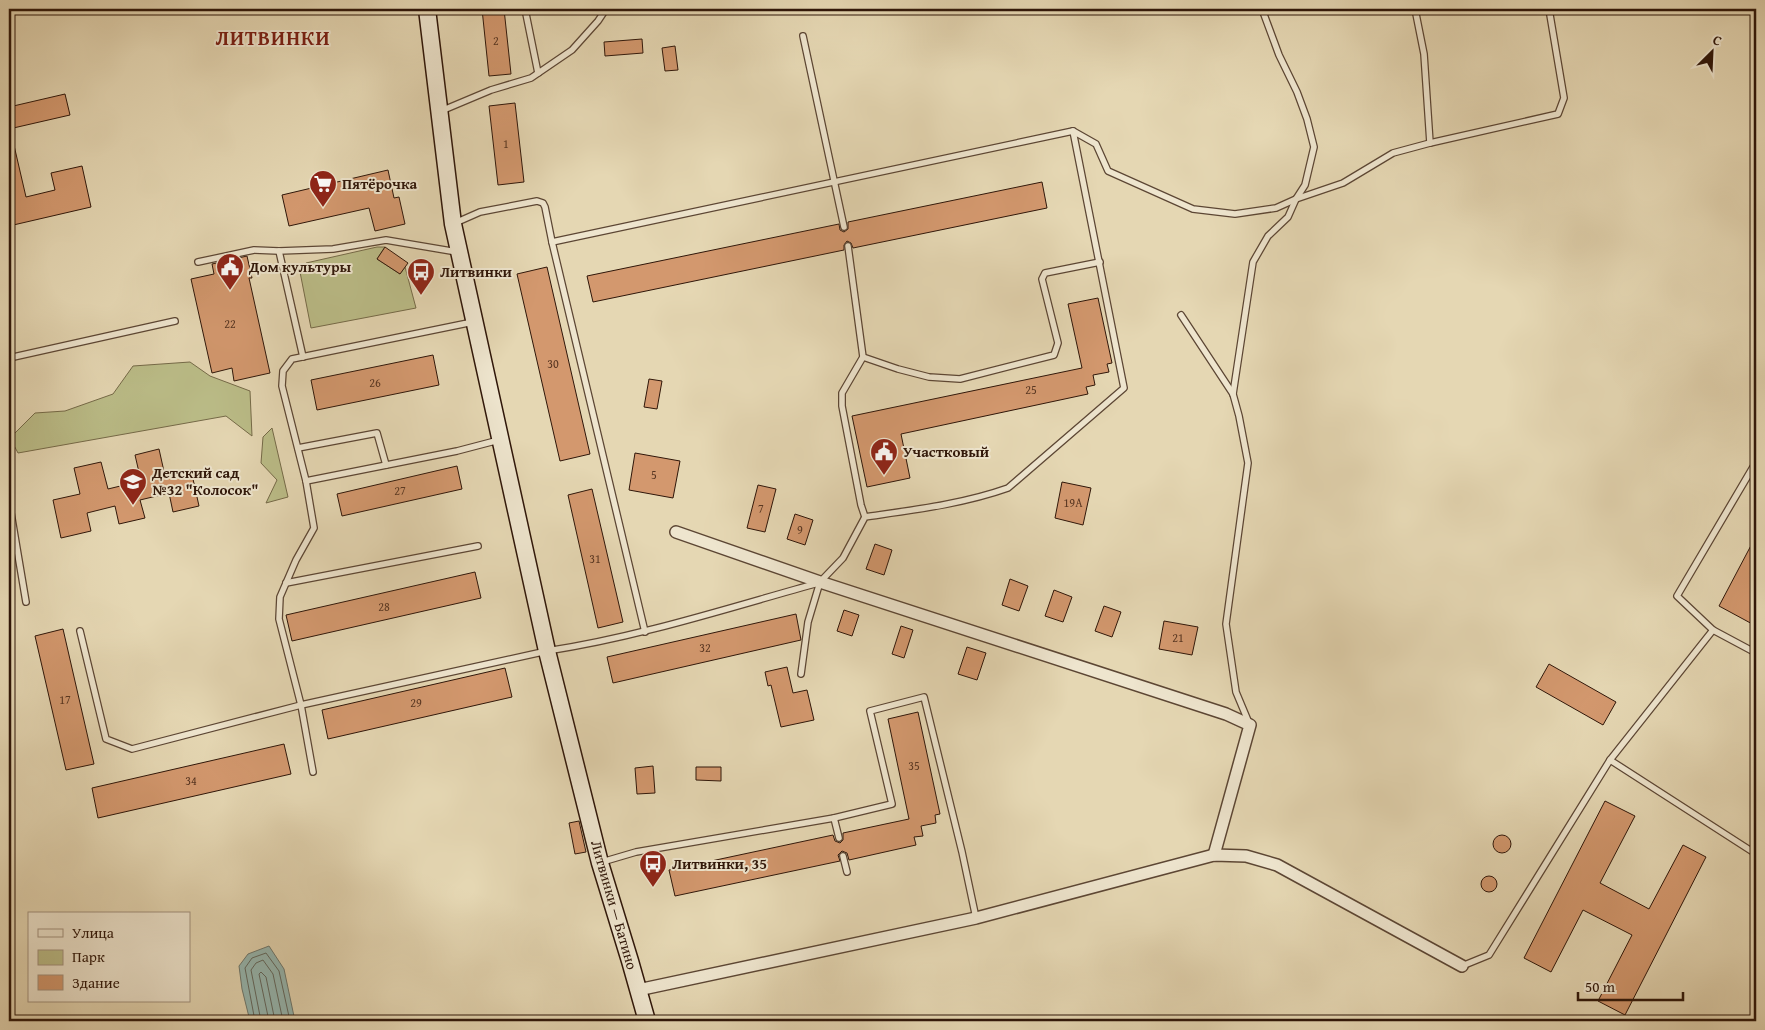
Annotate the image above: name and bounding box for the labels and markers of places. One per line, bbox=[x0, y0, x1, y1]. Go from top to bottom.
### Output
supermarket icon: Пятёрочка bbox=[308, 169, 338, 208]
place label: Пятёрочка bbox=[342, 173, 418, 194]
public building icon: Дом культуры bbox=[215, 252, 245, 291]
place label: Дом культуры bbox=[248, 256, 352, 277]
bus stop icon: Литвинки bbox=[406, 257, 436, 296]
place label: Литвинки bbox=[440, 261, 513, 282]
public building icon: Участковый bbox=[869, 437, 899, 476]
place label: Участковый bbox=[903, 441, 990, 462]
place label: Детский сад №32 "Колосок" bbox=[151, 462, 258, 500]
school or university icon: Детский сад №32 "Колосок" bbox=[118, 467, 148, 506]
bus stop icon: Литвинки, 35 bbox=[638, 849, 668, 888]
place label: Литвинки, 35 bbox=[672, 853, 767, 874]

